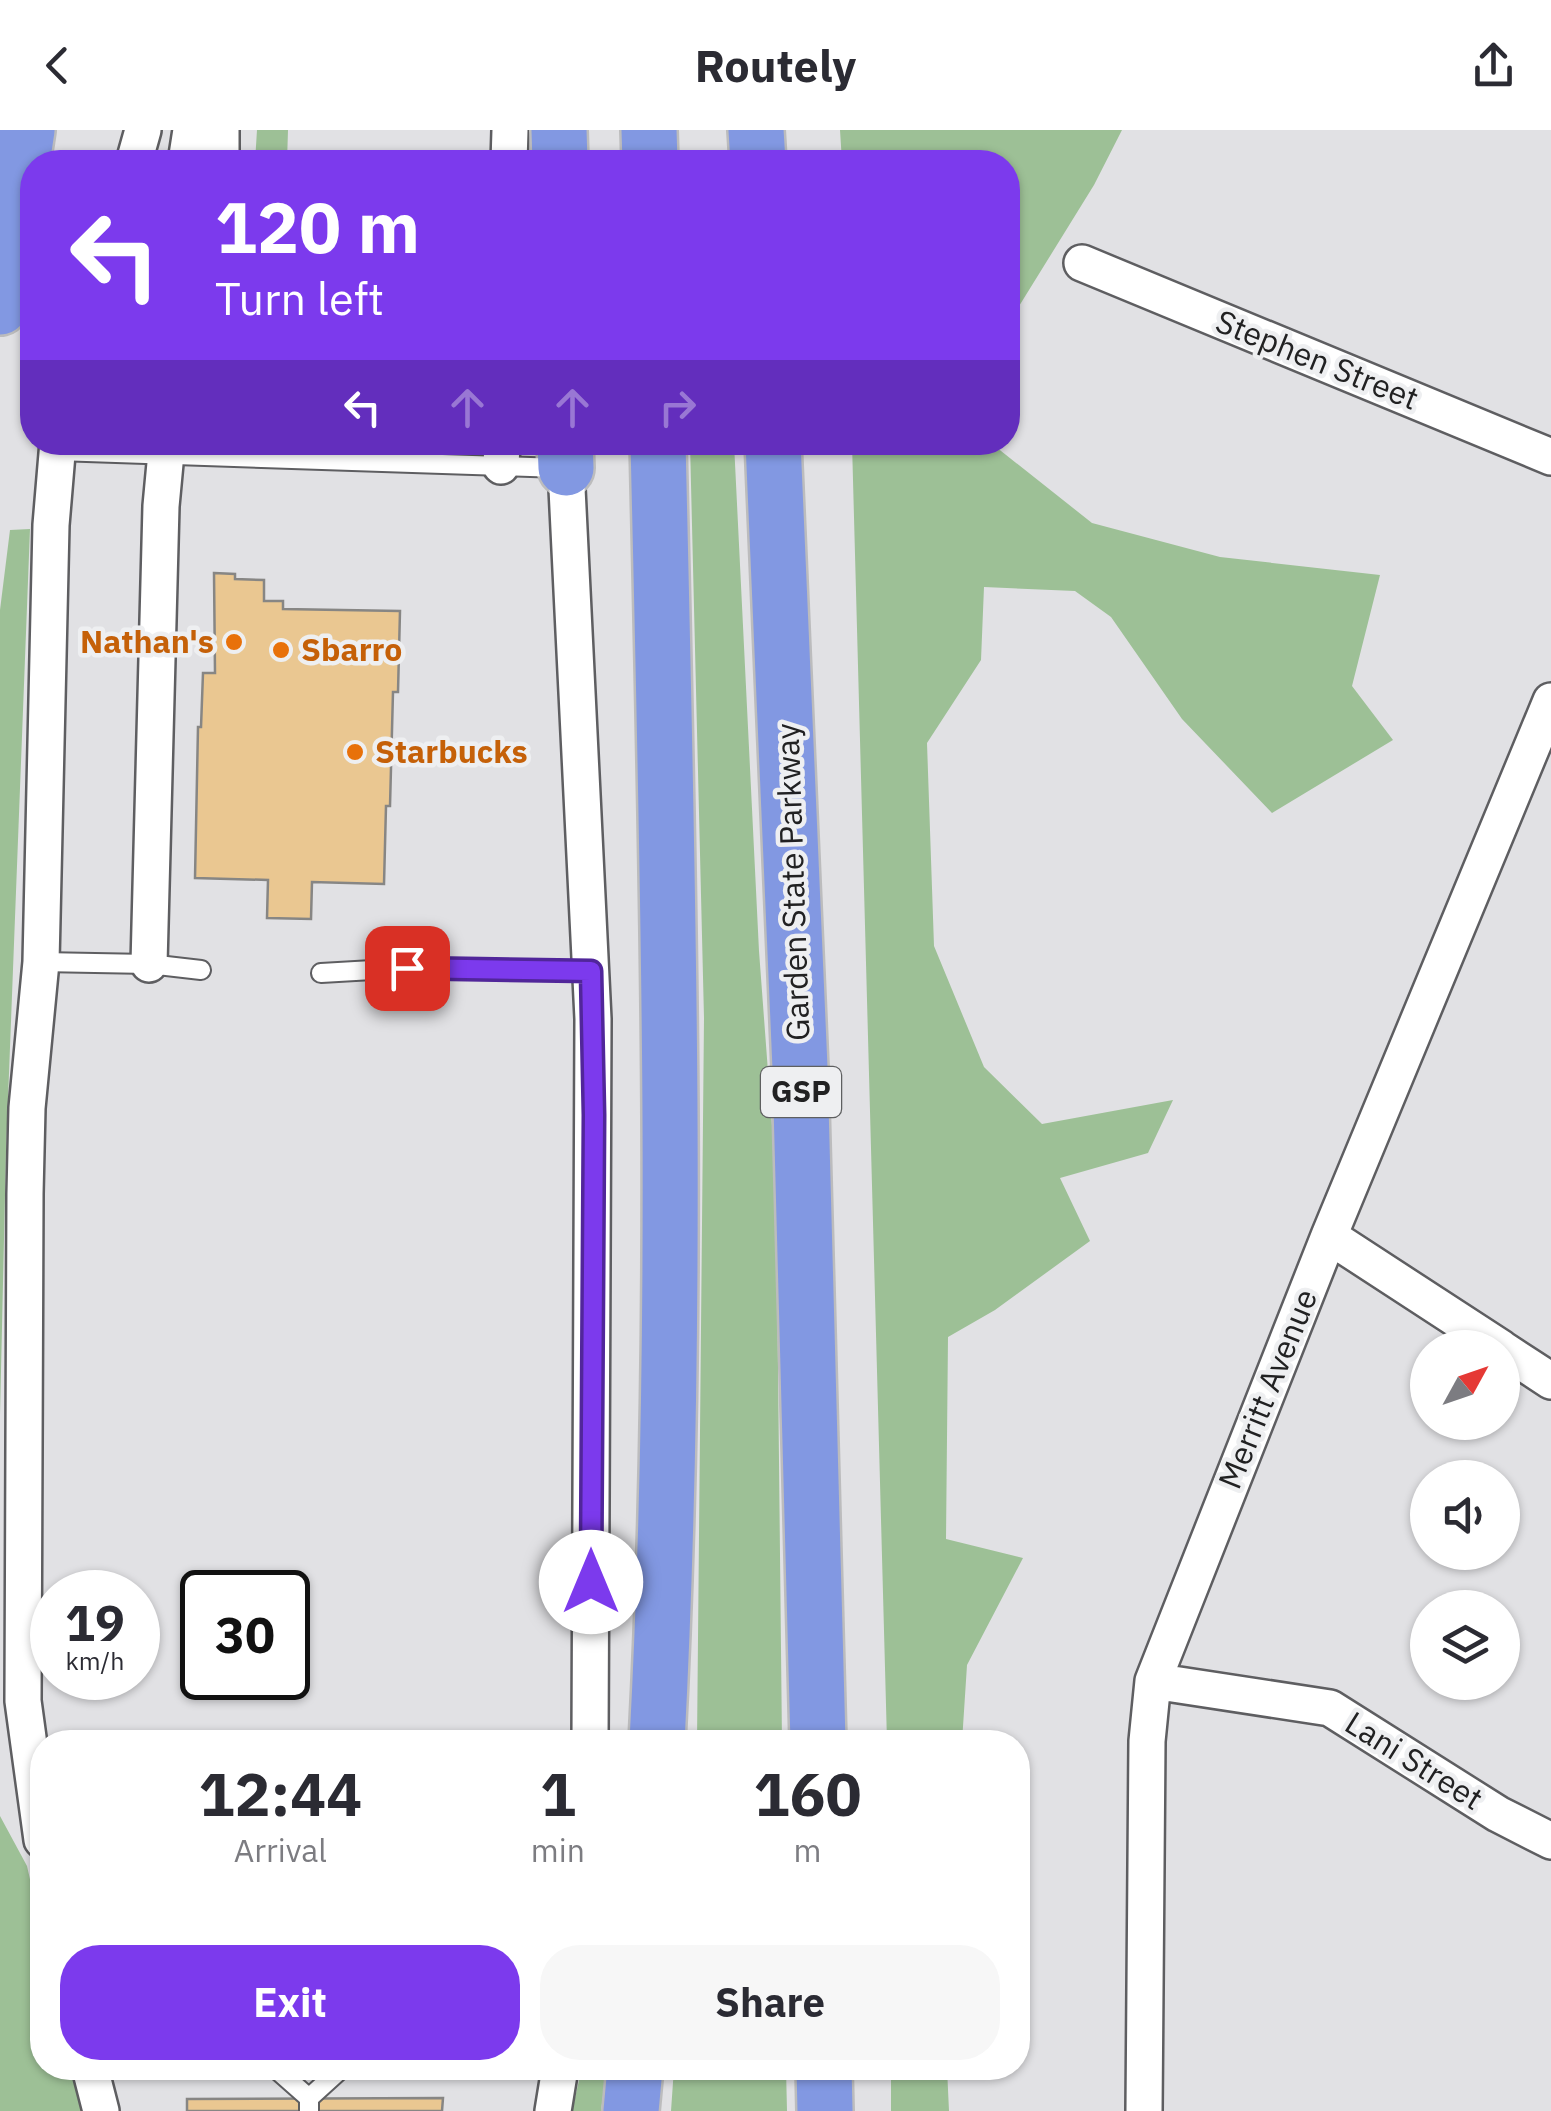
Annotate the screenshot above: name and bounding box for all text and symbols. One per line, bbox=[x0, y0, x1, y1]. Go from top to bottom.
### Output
text: Routely bbox=[695, 36, 856, 94]
icon: back bbox=[30, 38, 85, 93]
icon: share bbox=[1466, 38, 1521, 93]
text: 120 m bbox=[215, 181, 420, 272]
icon: left bbox=[50, 190, 180, 320]
text: Turn left bbox=[215, 269, 384, 327]
street label: Stephen Street bbox=[1210, 299, 1425, 419]
icon: left bbox=[335, 380, 390, 435]
icon: ahead bbox=[440, 380, 495, 435]
icon: ahead bbox=[545, 380, 600, 435]
icon: right bbox=[650, 380, 705, 435]
place label: Nathan's bbox=[80, 620, 214, 662]
place label: Sbarro bbox=[301, 628, 402, 670]
marker: Nathan's bbox=[223, 631, 245, 653]
marker: Sbarro bbox=[270, 639, 292, 661]
street label: Garden State Parkway bbox=[765, 722, 819, 1042]
place label: Starbucks bbox=[375, 730, 528, 772]
marker: Starbucks bbox=[344, 741, 366, 763]
pin bbox=[365, 926, 450, 1011]
icon: arrive bbox=[380, 941, 435, 996]
road number: GSP bbox=[761, 1067, 841, 1117]
street label: Merritt Avenue bbox=[1208, 1283, 1326, 1495]
north arrow bbox=[1410, 1330, 1520, 1440]
map controls bbox=[1410, 1330, 1520, 1700]
button: sound bbox=[1410, 1460, 1520, 1570]
position arrow bbox=[539, 1530, 643, 1634]
speed limit sign: 30 bbox=[180, 1570, 310, 1700]
text: 19 bbox=[65, 1590, 125, 1655]
button: layers bbox=[1410, 1590, 1520, 1700]
text: km/h bbox=[66, 1644, 124, 1677]
street label: Lani Street bbox=[1338, 1701, 1491, 1819]
text: 12:44 bbox=[199, 1754, 362, 1833]
text: 1 bbox=[540, 1754, 576, 1833]
text: 160 bbox=[753, 1754, 861, 1833]
text: Arrival bbox=[234, 1829, 327, 1871]
text: min bbox=[531, 1829, 585, 1871]
text: m bbox=[794, 1829, 821, 1871]
button: Exit bbox=[60, 1945, 520, 2060]
button: Share bbox=[540, 1945, 1000, 2060]

